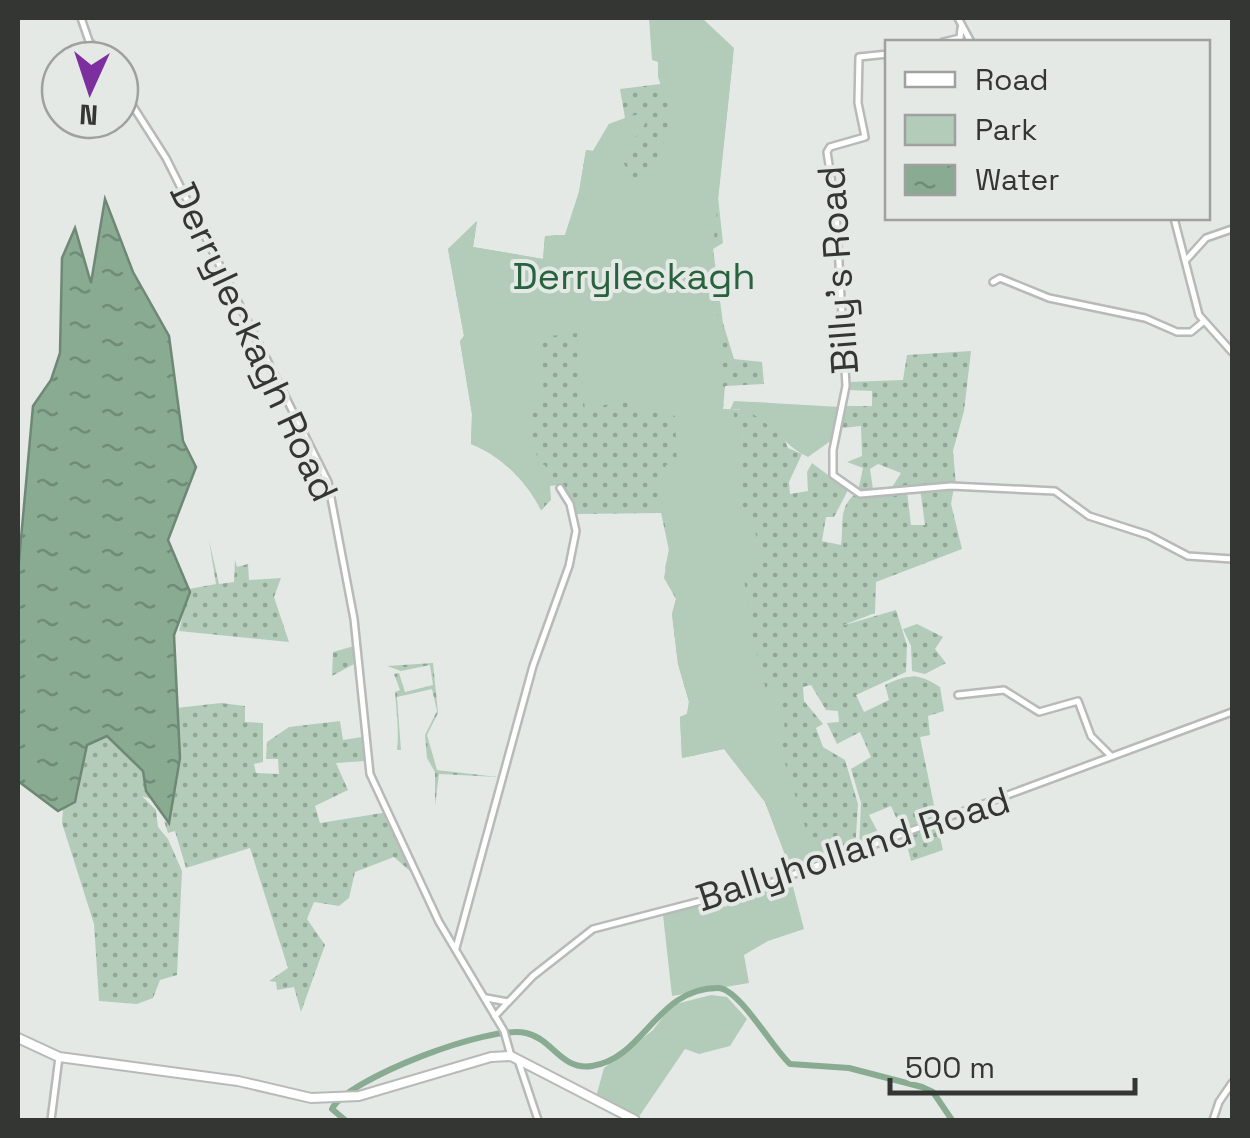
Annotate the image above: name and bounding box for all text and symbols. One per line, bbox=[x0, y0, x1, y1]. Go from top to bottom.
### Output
north arrow bbox=[40, 40, 140, 140]
legend bbox=[885, 40, 1210, 220]
text: Road bbox=[975, 60, 1049, 99]
text: N bbox=[78, 96, 99, 133]
text: Park bbox=[975, 110, 1037, 149]
text: Water bbox=[975, 160, 1060, 199]
street label: Billy's Road bbox=[807, 164, 869, 376]
street label: Derryleckagh Road bbox=[159, 175, 349, 509]
park label: Derryleckagh bbox=[512, 252, 756, 300]
street label: Ballyholland Road bbox=[690, 776, 1016, 922]
scale bar bbox=[890, 1033, 1135, 1095]
text: 500 m bbox=[905, 1048, 995, 1087]

